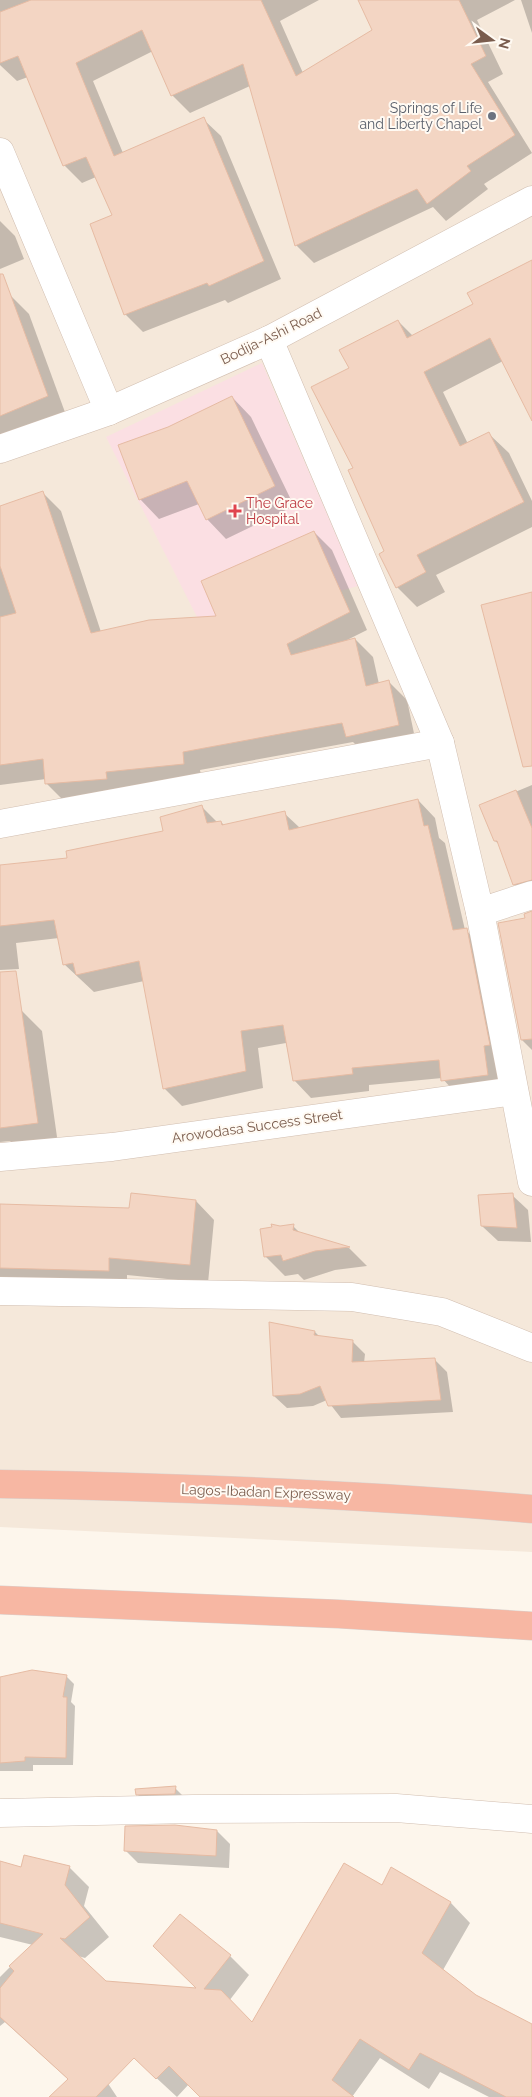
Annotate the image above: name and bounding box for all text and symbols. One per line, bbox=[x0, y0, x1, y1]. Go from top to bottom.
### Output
north arrow bbox=[467, 15, 517, 65]
text: N bbox=[495, 36, 514, 51]
place label: Springs of Life and Liberty Chapel bbox=[359, 100, 482, 132]
marker: Springs of Life and Liberty Chapel bbox=[486, 110, 498, 122]
street label: Bodija-Ashi Road bbox=[218, 305, 324, 367]
place label: The Grace Hospital bbox=[246, 495, 313, 527]
marker: The Grace Hospital bbox=[228, 504, 242, 518]
street label: Arowodasa Success Street bbox=[171, 1106, 344, 1146]
street label: Lagos-Ibadan Expressway bbox=[181, 1481, 352, 1503]

